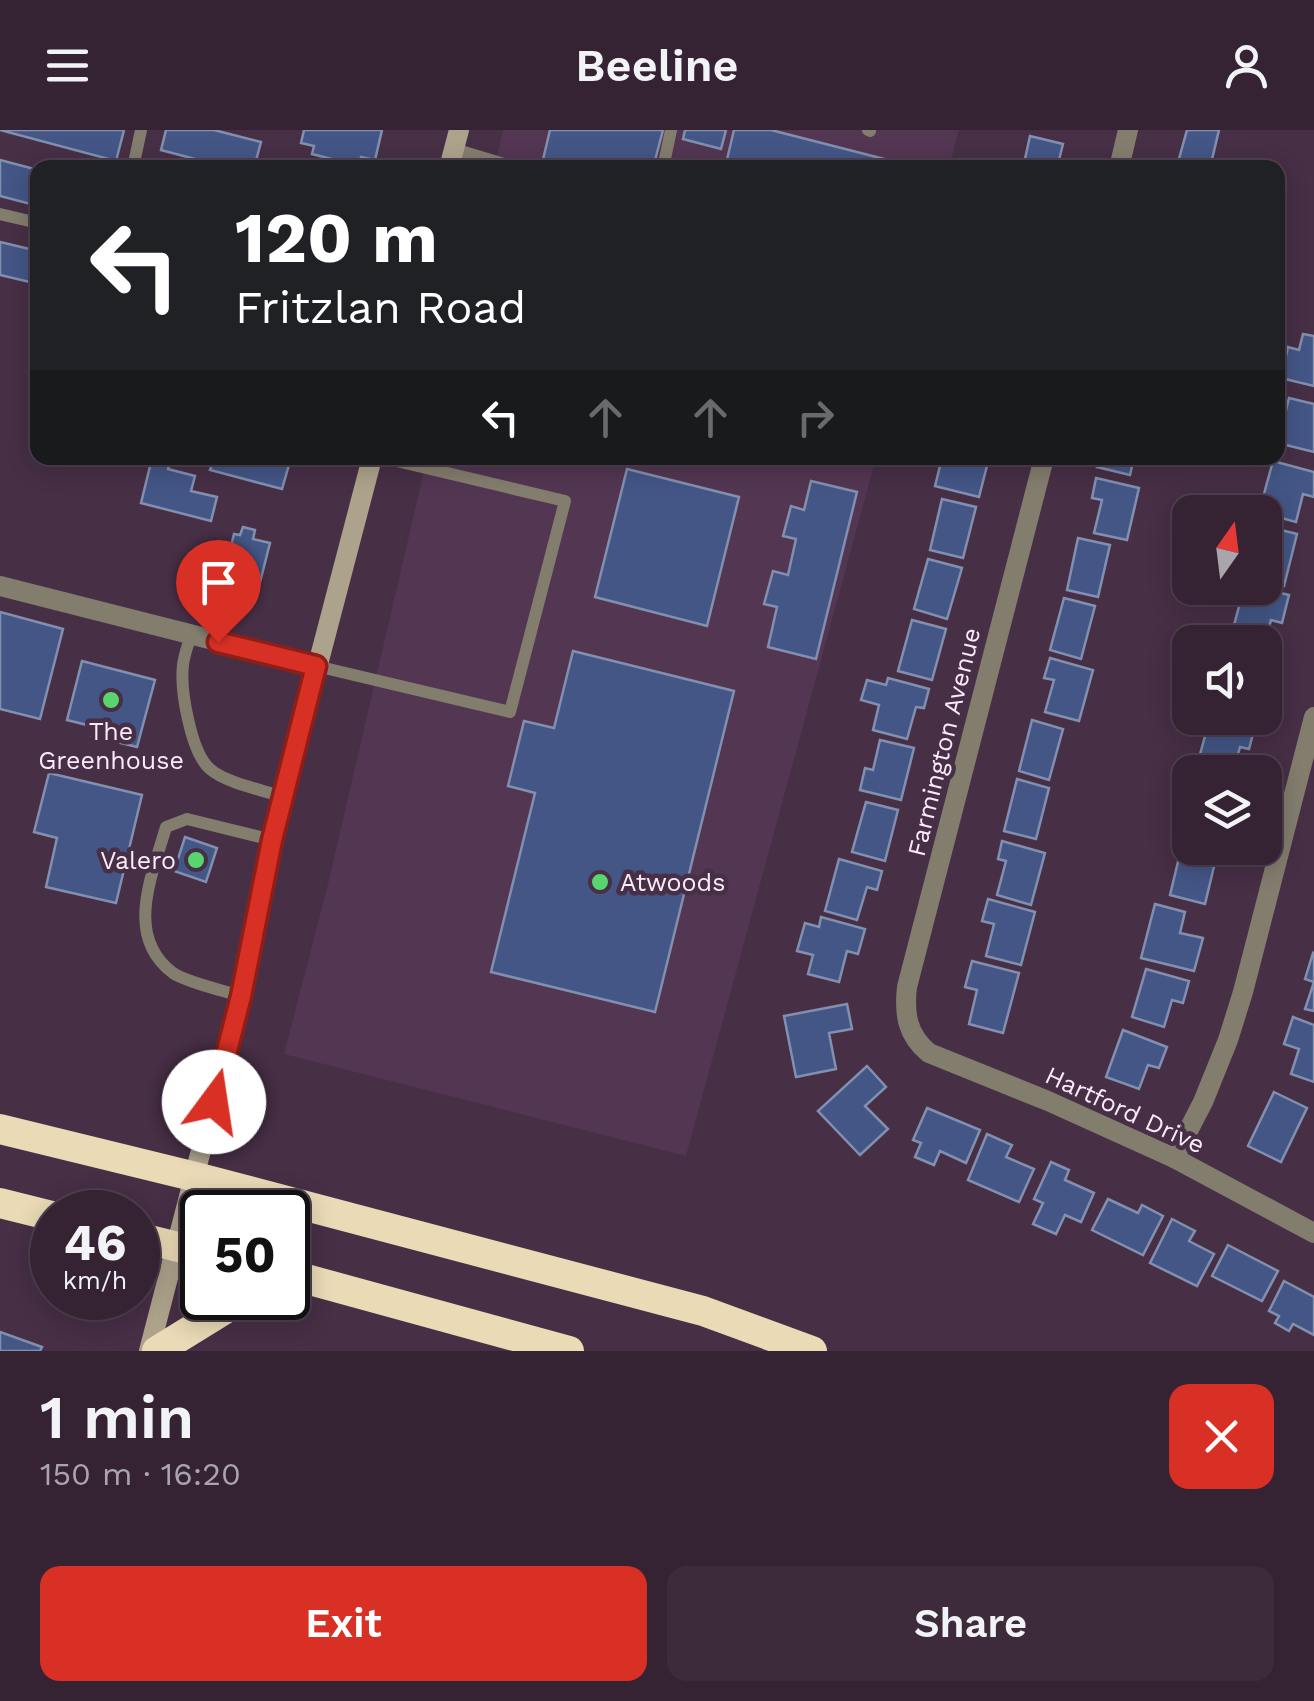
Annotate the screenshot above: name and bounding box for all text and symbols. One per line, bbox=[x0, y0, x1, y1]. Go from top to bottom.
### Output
icon: menu bbox=[40, 38, 95, 93]
icon: person bbox=[1219, 38, 1274, 93]
text: Beeline bbox=[575, 39, 739, 92]
text: 120 m bbox=[235, 197, 438, 279]
icon: left bbox=[70, 200, 200, 330]
text: Fritzlan Road bbox=[235, 281, 526, 334]
icon: left bbox=[473, 390, 528, 445]
icon: ahead bbox=[578, 390, 633, 445]
icon: ahead bbox=[683, 390, 738, 445]
icon: right bbox=[788, 390, 843, 445]
north arrow bbox=[1172, 495, 1282, 605]
map controls bbox=[1172, 495, 1282, 865]
pin bbox=[176, 540, 261, 643]
icon: arrive bbox=[191, 555, 246, 610]
street label: Farmington Avenue bbox=[902, 625, 986, 859]
button: sound bbox=[1172, 625, 1282, 735]
marker: The Greenhouse bbox=[100, 689, 122, 711]
place label: The Greenhouse bbox=[38, 717, 184, 775]
button: layers bbox=[1172, 755, 1282, 865]
place label: Valero bbox=[100, 846, 176, 875]
marker: Valero bbox=[185, 849, 207, 871]
place label: Atwoods bbox=[620, 868, 725, 897]
marker: Atwoods bbox=[589, 871, 611, 893]
position arrow bbox=[162, 1050, 266, 1154]
street label: Hartford Drive bbox=[1041, 1060, 1209, 1160]
speed limit sign: 50 bbox=[180, 1190, 310, 1320]
text: 46 bbox=[63, 1213, 127, 1272]
text: km/h bbox=[63, 1266, 127, 1295]
text: 1 min bbox=[40, 1382, 194, 1453]
button: close bbox=[1169, 1384, 1274, 1489]
text: 150 m · 16:20 bbox=[40, 1455, 241, 1493]
button: Exit bbox=[40, 1566, 647, 1681]
button: Share bbox=[667, 1566, 1274, 1681]

